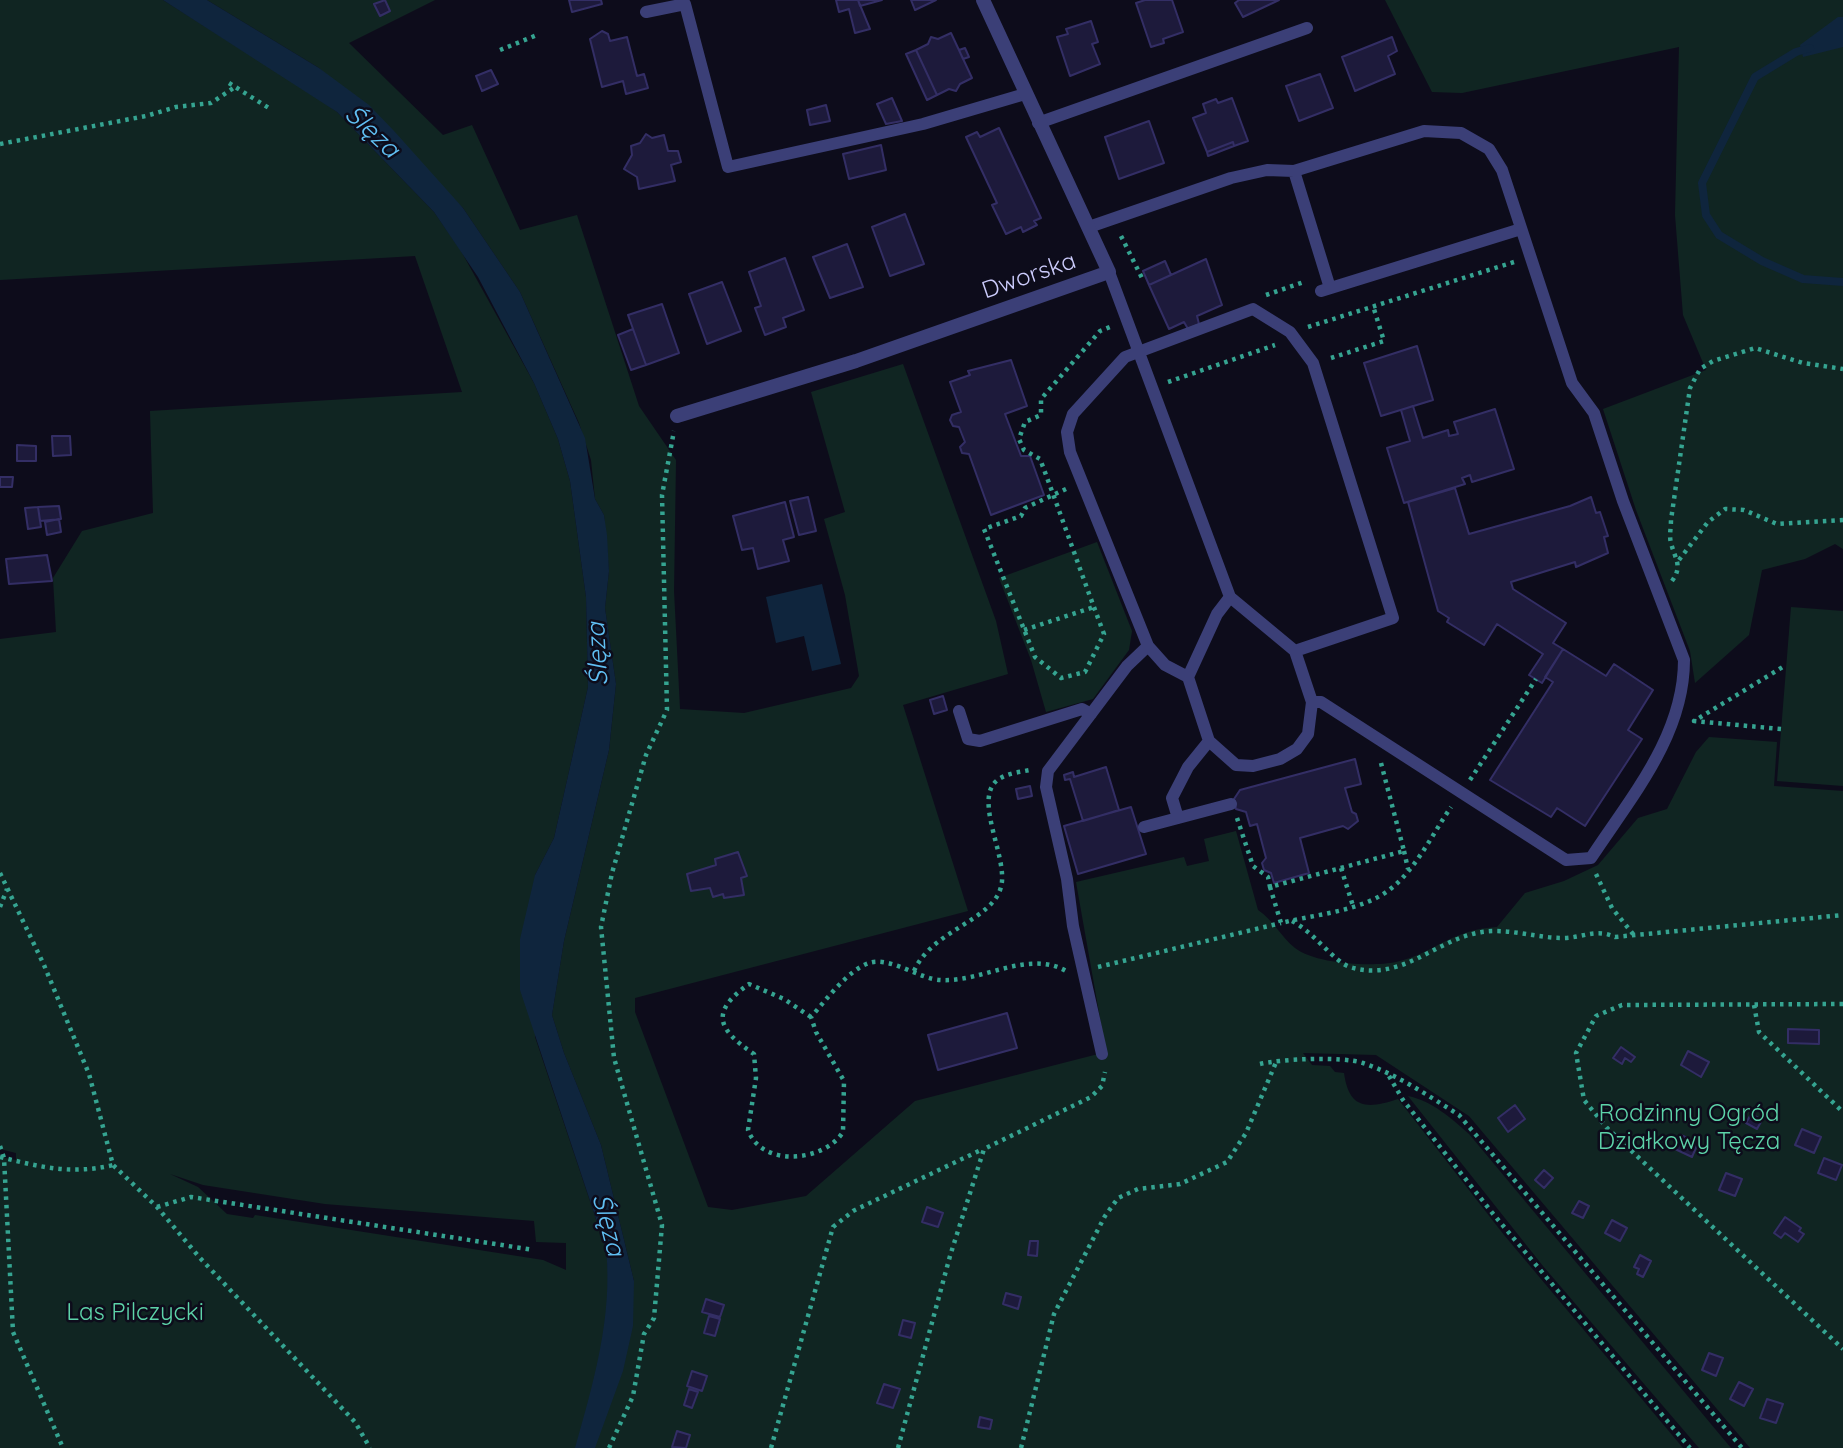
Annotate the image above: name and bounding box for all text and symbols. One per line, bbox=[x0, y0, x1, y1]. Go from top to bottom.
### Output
water label: Ślęza bbox=[338, 99, 406, 165]
street label: Dworska bbox=[978, 246, 1080, 306]
water label: Ślęza bbox=[581, 622, 615, 686]
park label: Rodzinny Ogród Działkowy Tęcza bbox=[1598, 1100, 1780, 1156]
water label: Ślęza bbox=[585, 1190, 631, 1260]
park label: Las Pilczycki bbox=[66, 1299, 204, 1327]

